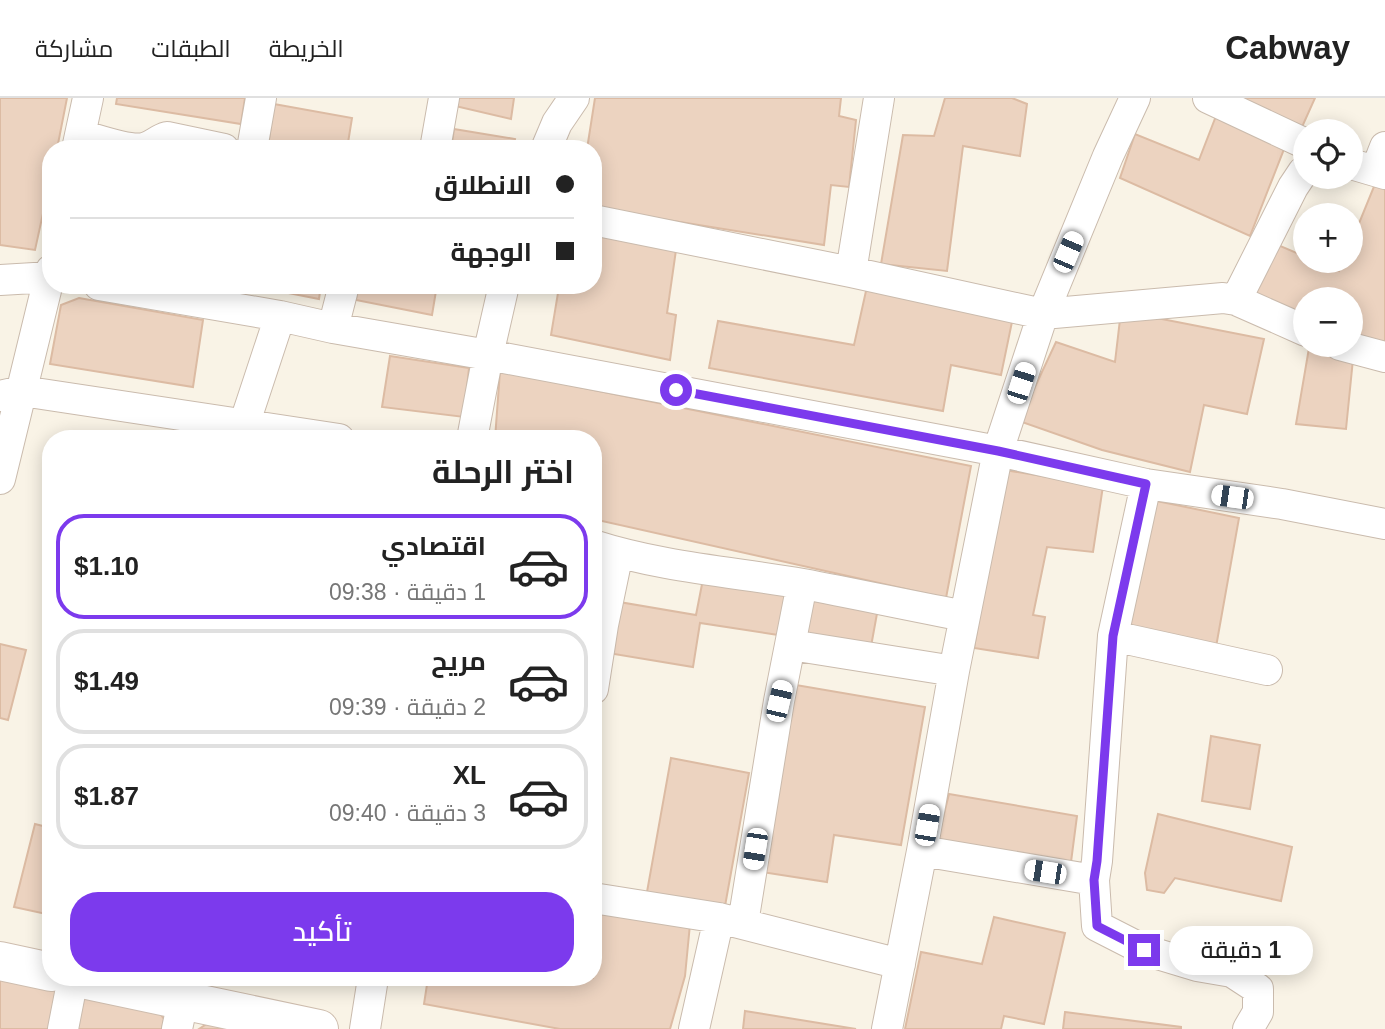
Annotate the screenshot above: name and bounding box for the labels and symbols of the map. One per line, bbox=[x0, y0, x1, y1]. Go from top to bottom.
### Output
car bbox=[1051, 229, 1086, 275]
car bbox=[1005, 360, 1038, 406]
route start bbox=[660, 374, 692, 406]
car bbox=[1210, 484, 1255, 510]
car bbox=[765, 678, 794, 724]
car bbox=[914, 802, 941, 848]
car bbox=[742, 827, 769, 871]
car bbox=[1023, 858, 1068, 886]
callout: 1 دقيقة bbox=[1168, 926, 1312, 974]
route end bbox=[1128, 934, 1160, 966]

